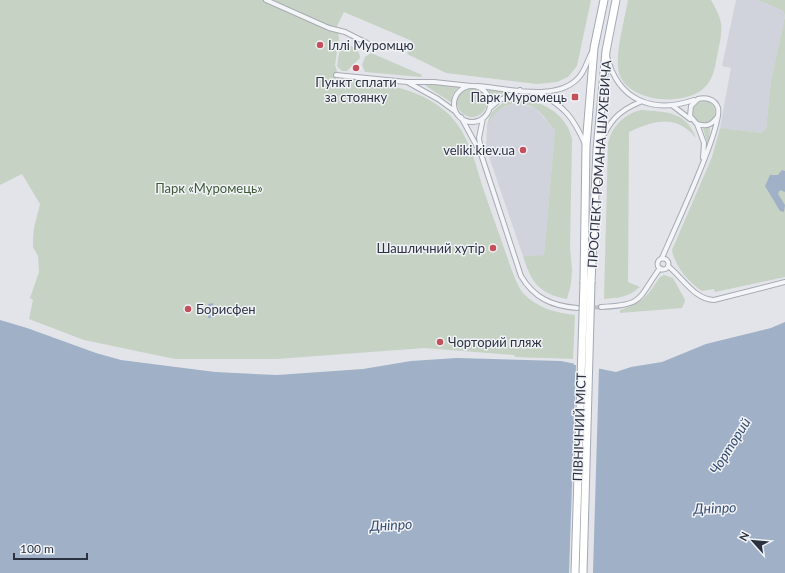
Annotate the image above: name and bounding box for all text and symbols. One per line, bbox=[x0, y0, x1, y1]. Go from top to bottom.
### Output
place label: Іллі Муромцю bbox=[328, 37, 414, 53]
marker: Іллі Муромцю bbox=[315, 40, 325, 50]
street label: ПРОСПЕКТ РОМАНА ШУХЕВИЧА bbox=[584, 59, 614, 268]
marker: Пункт сплати за стоянку bbox=[351, 63, 361, 73]
place label: Пункт сплати за стоянку bbox=[315, 74, 397, 105]
place label: Парк Муромець bbox=[470, 89, 567, 105]
marker: Парк Муромець bbox=[570, 92, 580, 102]
place label: veliki.kiev.ua bbox=[443, 142, 515, 158]
marker: veliki.kiev.ua bbox=[518, 145, 528, 155]
park label: Парк «Муромець» bbox=[155, 180, 263, 196]
place label: Шашличний хутір bbox=[377, 240, 485, 256]
marker: Шашличний хутір bbox=[488, 243, 498, 253]
place label: Борисфен bbox=[196, 301, 256, 317]
marker: Борисфен bbox=[183, 304, 193, 314]
place label: Чорторий пляж bbox=[448, 334, 542, 350]
marker: Чорторий пляж bbox=[435, 337, 445, 347]
street label: ПІВНІЧНИЙ МІСТ bbox=[569, 372, 589, 482]
water label: Чорторий bbox=[706, 414, 754, 477]
water label: Дніпро bbox=[692, 498, 737, 517]
water label: Дніпро bbox=[368, 515, 413, 534]
north arrow bbox=[733, 521, 773, 561]
text: N bbox=[736, 530, 751, 543]
scale bar bbox=[14, 535, 87, 561]
text: 100 m bbox=[20, 541, 54, 556]

